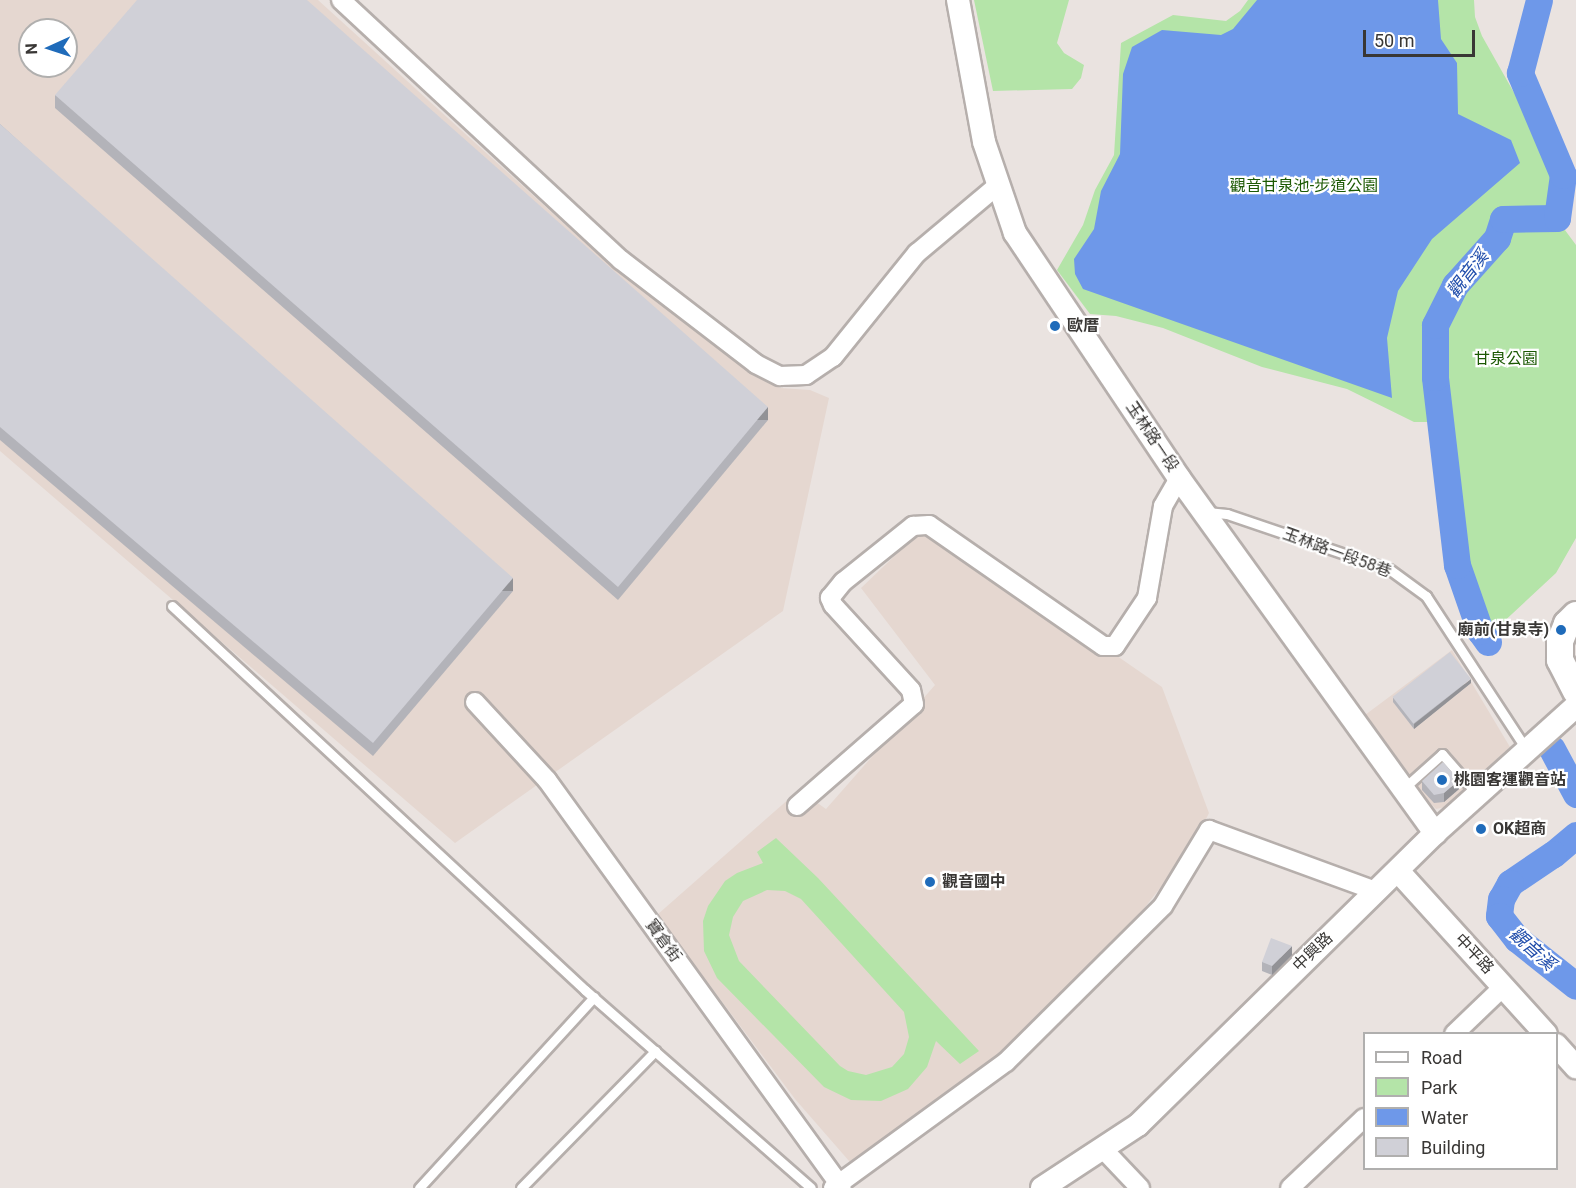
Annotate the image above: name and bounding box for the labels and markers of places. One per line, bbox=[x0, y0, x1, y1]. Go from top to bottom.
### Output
place label: 歐厝 bbox=[1067, 316, 1099, 336]
marker: 歐厝 bbox=[1048, 319, 1062, 333]
place label: 廟前(甘泉寺) bbox=[1458, 620, 1549, 640]
marker: 廟前(甘泉寺) bbox=[1554, 623, 1568, 637]
place label: 桃園客運觀音站 bbox=[1454, 770, 1566, 790]
marker: 桃園客運觀音站 bbox=[1435, 773, 1449, 787]
place label: OK超商 bbox=[1493, 819, 1546, 839]
marker: OK超商 bbox=[1474, 822, 1488, 836]
place label: 觀音國中 bbox=[942, 872, 1006, 892]
marker: 觀音國中 bbox=[923, 875, 937, 889]

